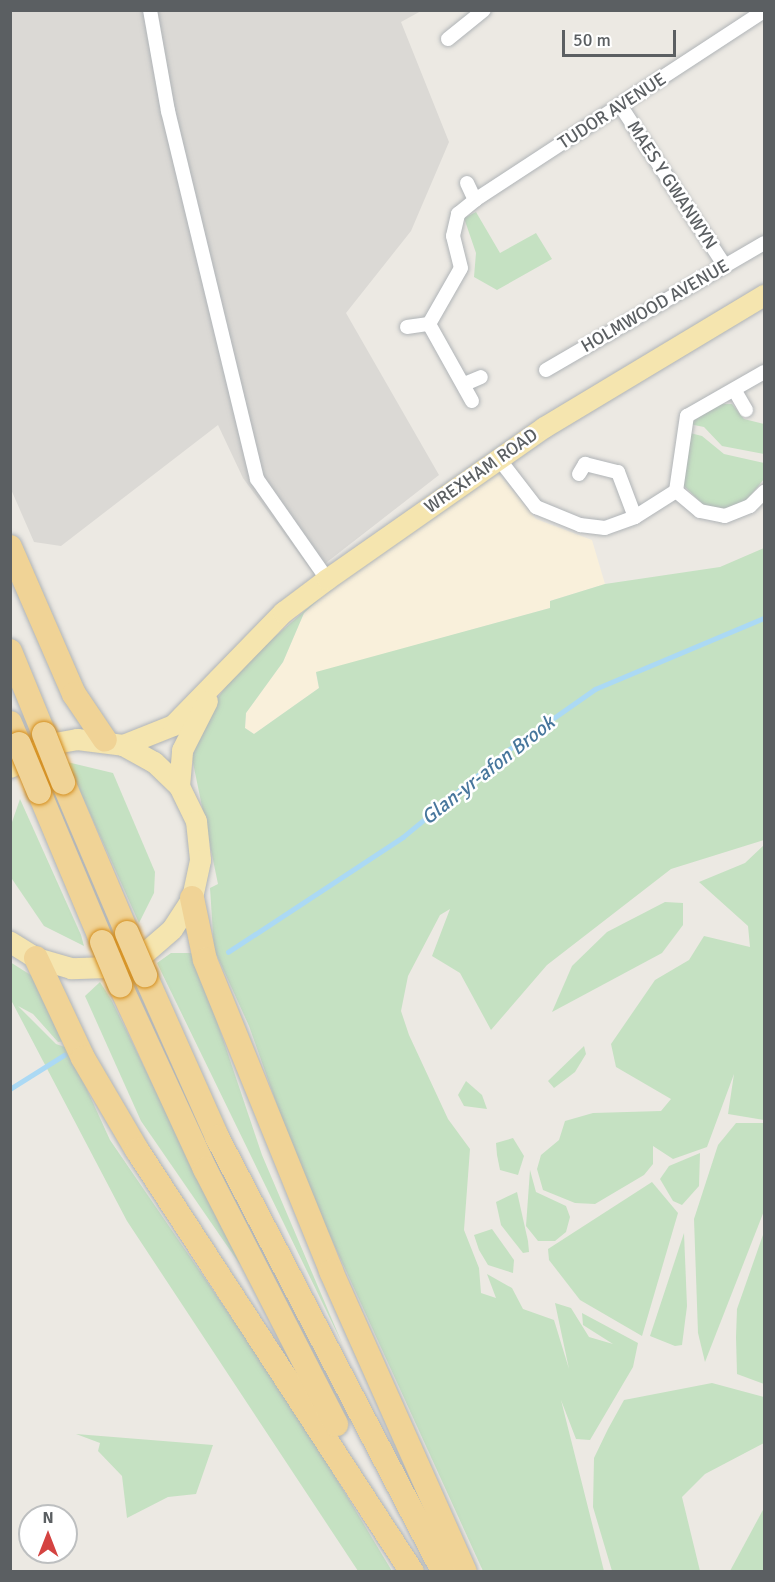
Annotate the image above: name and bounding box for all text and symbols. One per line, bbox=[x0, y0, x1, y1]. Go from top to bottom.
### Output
scale bar bbox=[565, 18, 679, 56]
text: 50 m bbox=[573, 29, 611, 51]
street label: TUDOR AVENUE bbox=[554, 68, 670, 154]
street label: MAES Y GWANWYN bbox=[622, 117, 722, 253]
street label: HOLMWOOD AVENUE bbox=[577, 255, 733, 357]
street label: WREXHAM ROAD bbox=[420, 424, 542, 518]
water label: Glan-yr-afon Brook bbox=[417, 711, 559, 829]
north arrow bbox=[18, 1504, 78, 1564]
text: N bbox=[42, 1508, 54, 1528]

